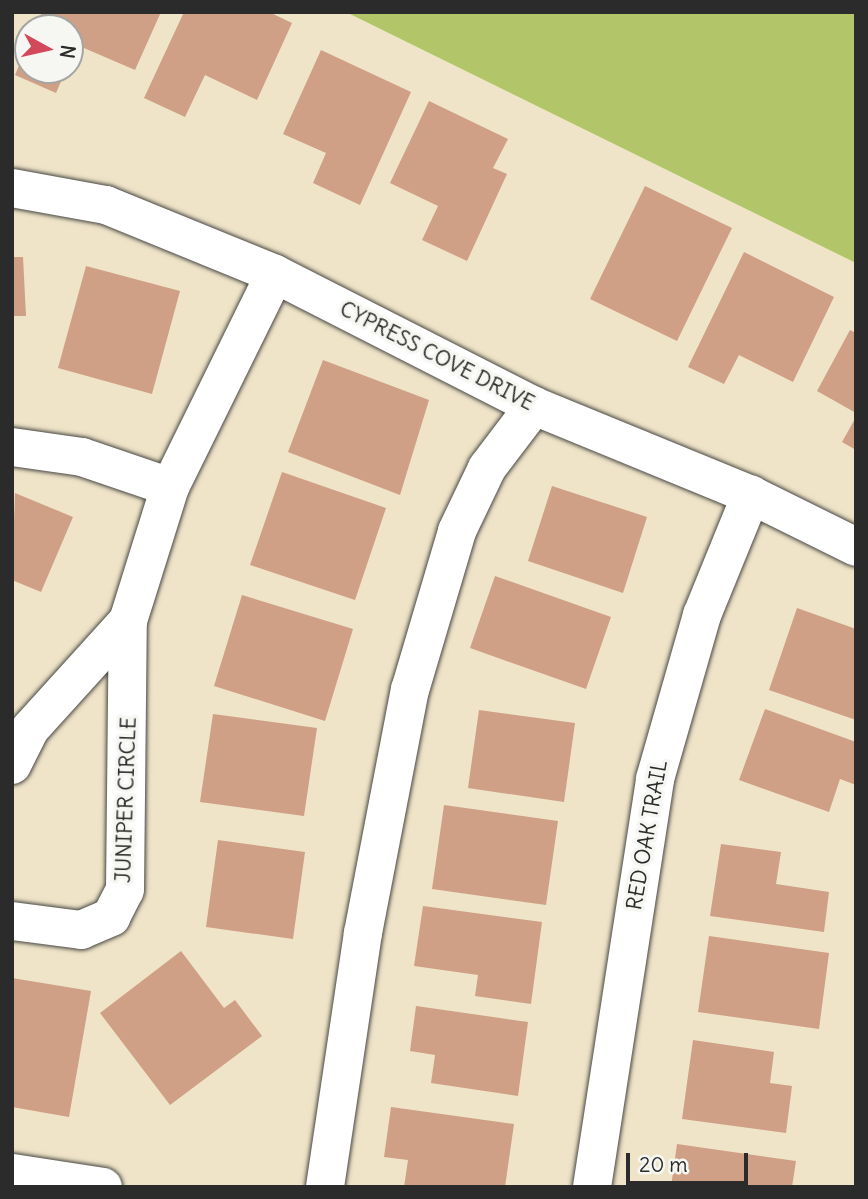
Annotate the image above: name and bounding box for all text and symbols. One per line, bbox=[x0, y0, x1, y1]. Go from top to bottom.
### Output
north arrow bbox=[14, 14, 84, 84]
text: N bbox=[55, 43, 81, 60]
street label: CYPRESS COVE DRIVE bbox=[336, 296, 538, 416]
street label: JUNIPER CIRCLE bbox=[111, 717, 141, 883]
street label: RED OAK TRAIL bbox=[621, 758, 673, 912]
scale bar bbox=[630, 1140, 752, 1184]
text: 20 m bbox=[639, 1151, 688, 1178]

